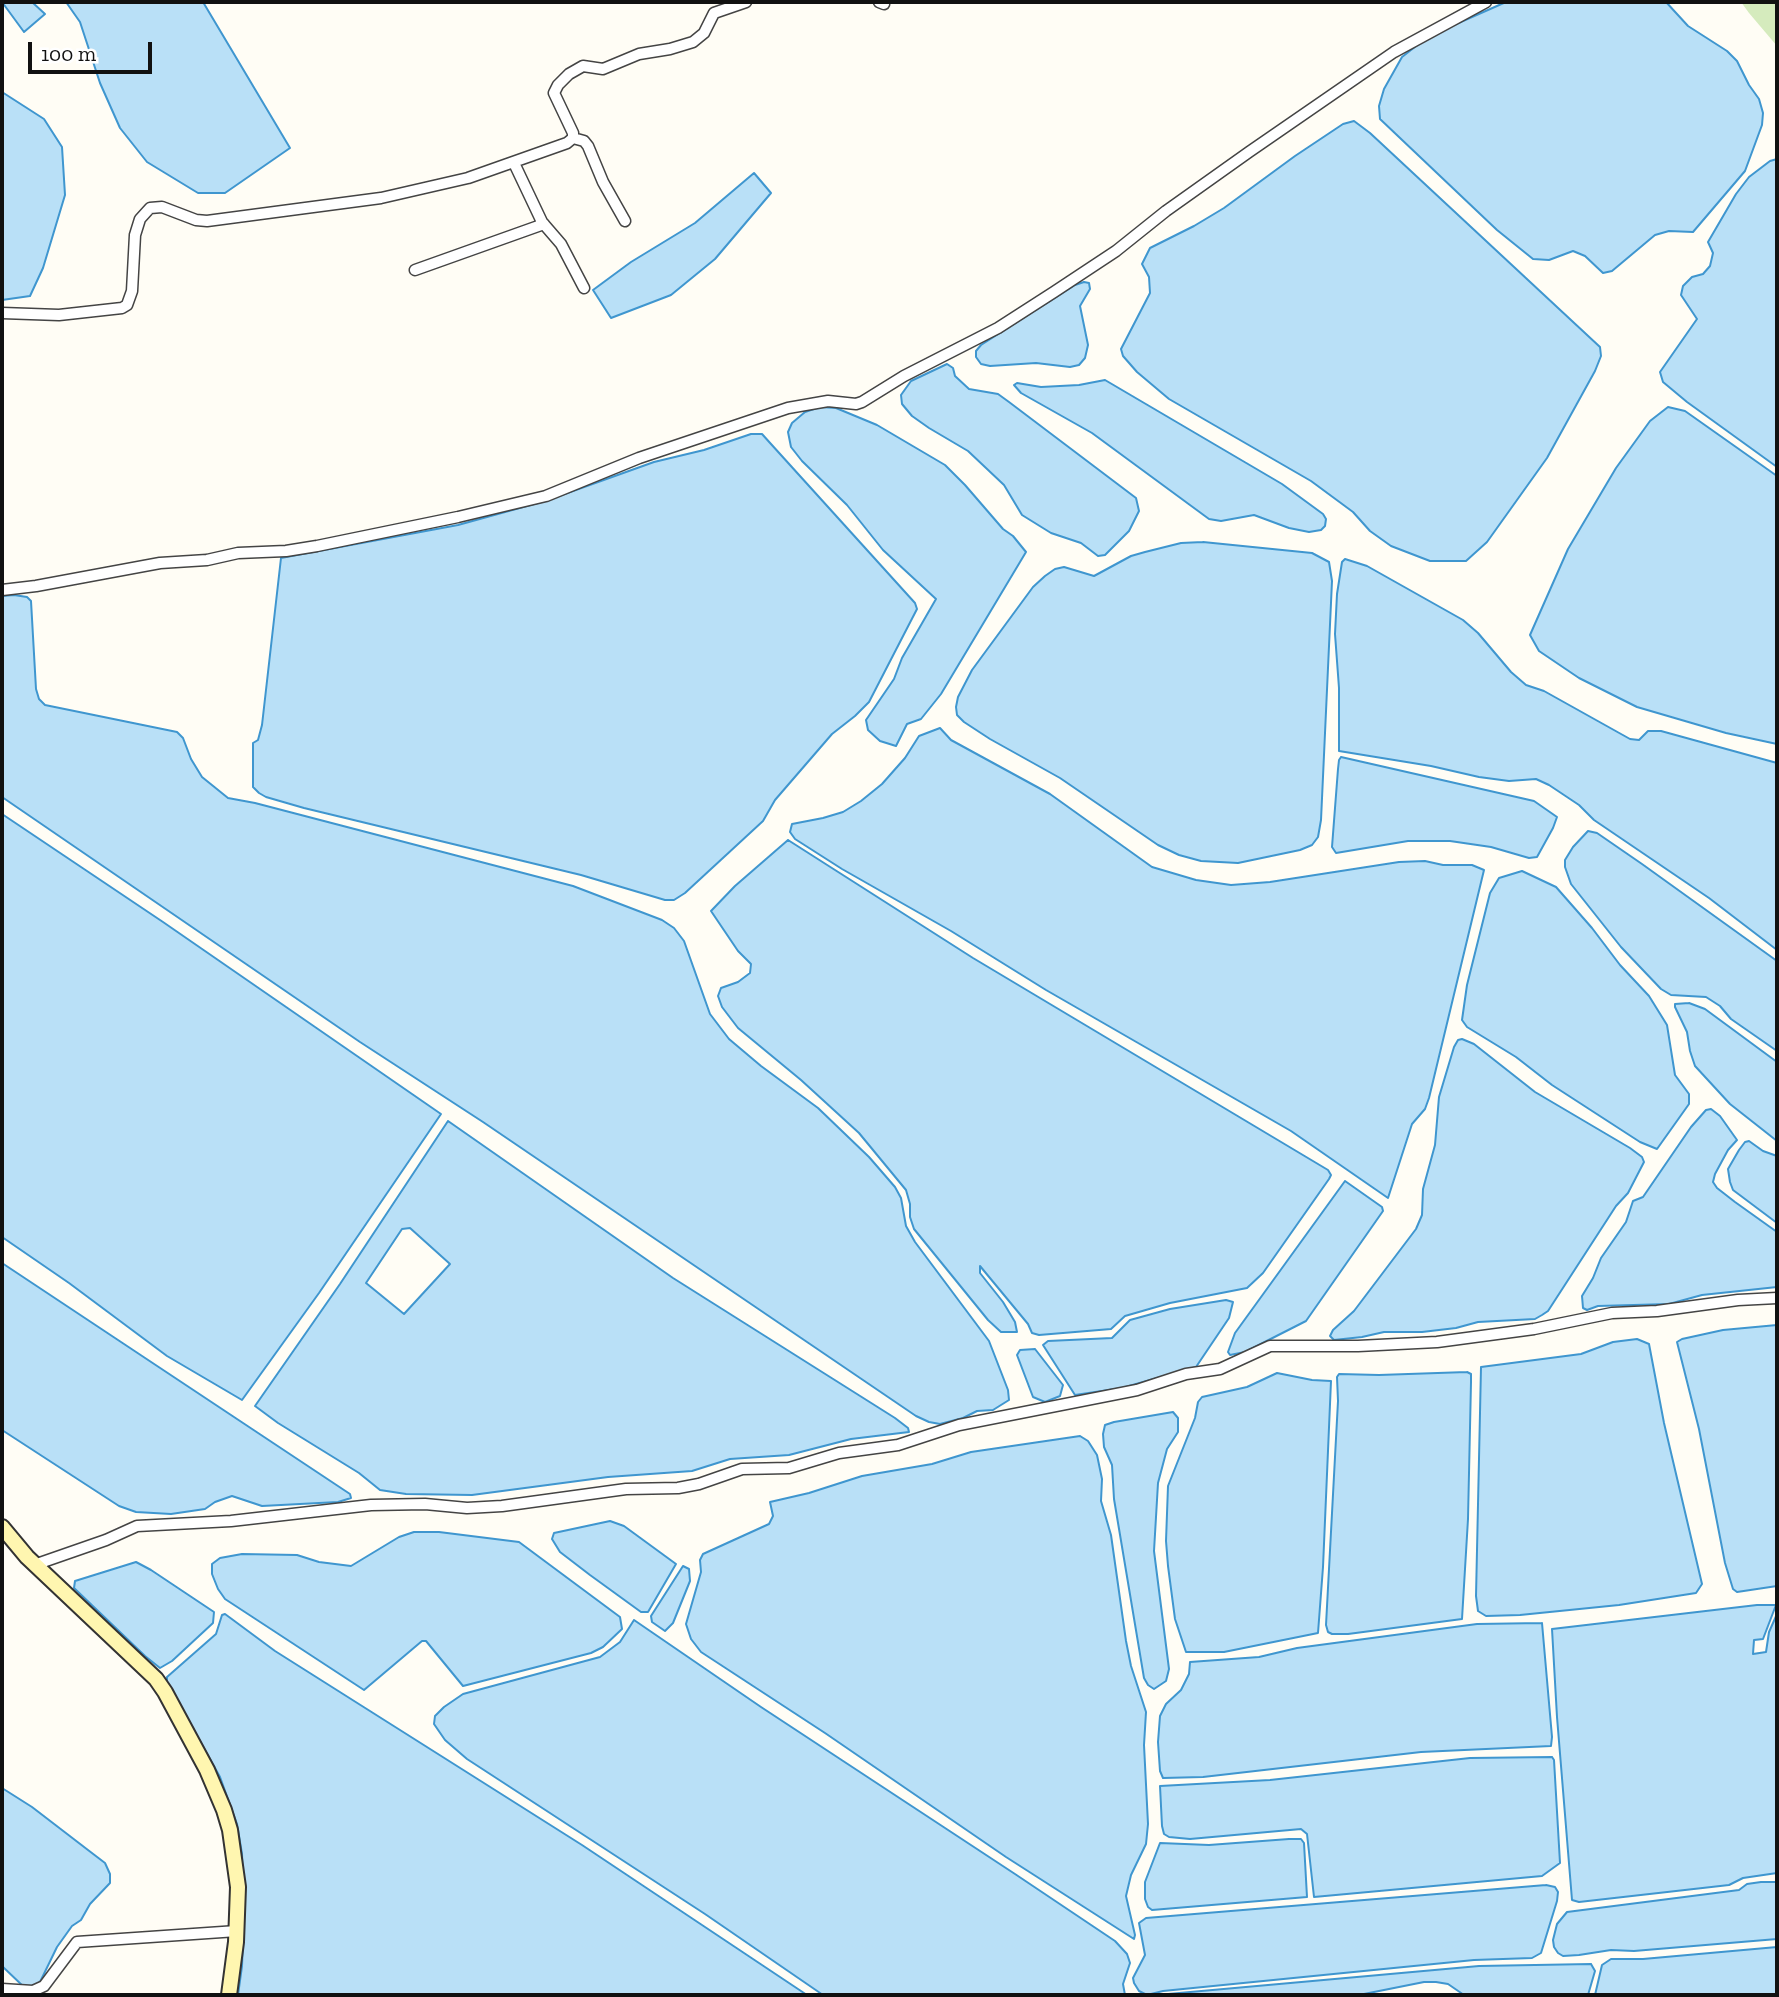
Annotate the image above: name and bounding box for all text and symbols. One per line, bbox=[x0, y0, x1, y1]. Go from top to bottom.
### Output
scale bar bbox=[32, 28, 156, 72]
text: 100 m bbox=[41, 41, 96, 66]

